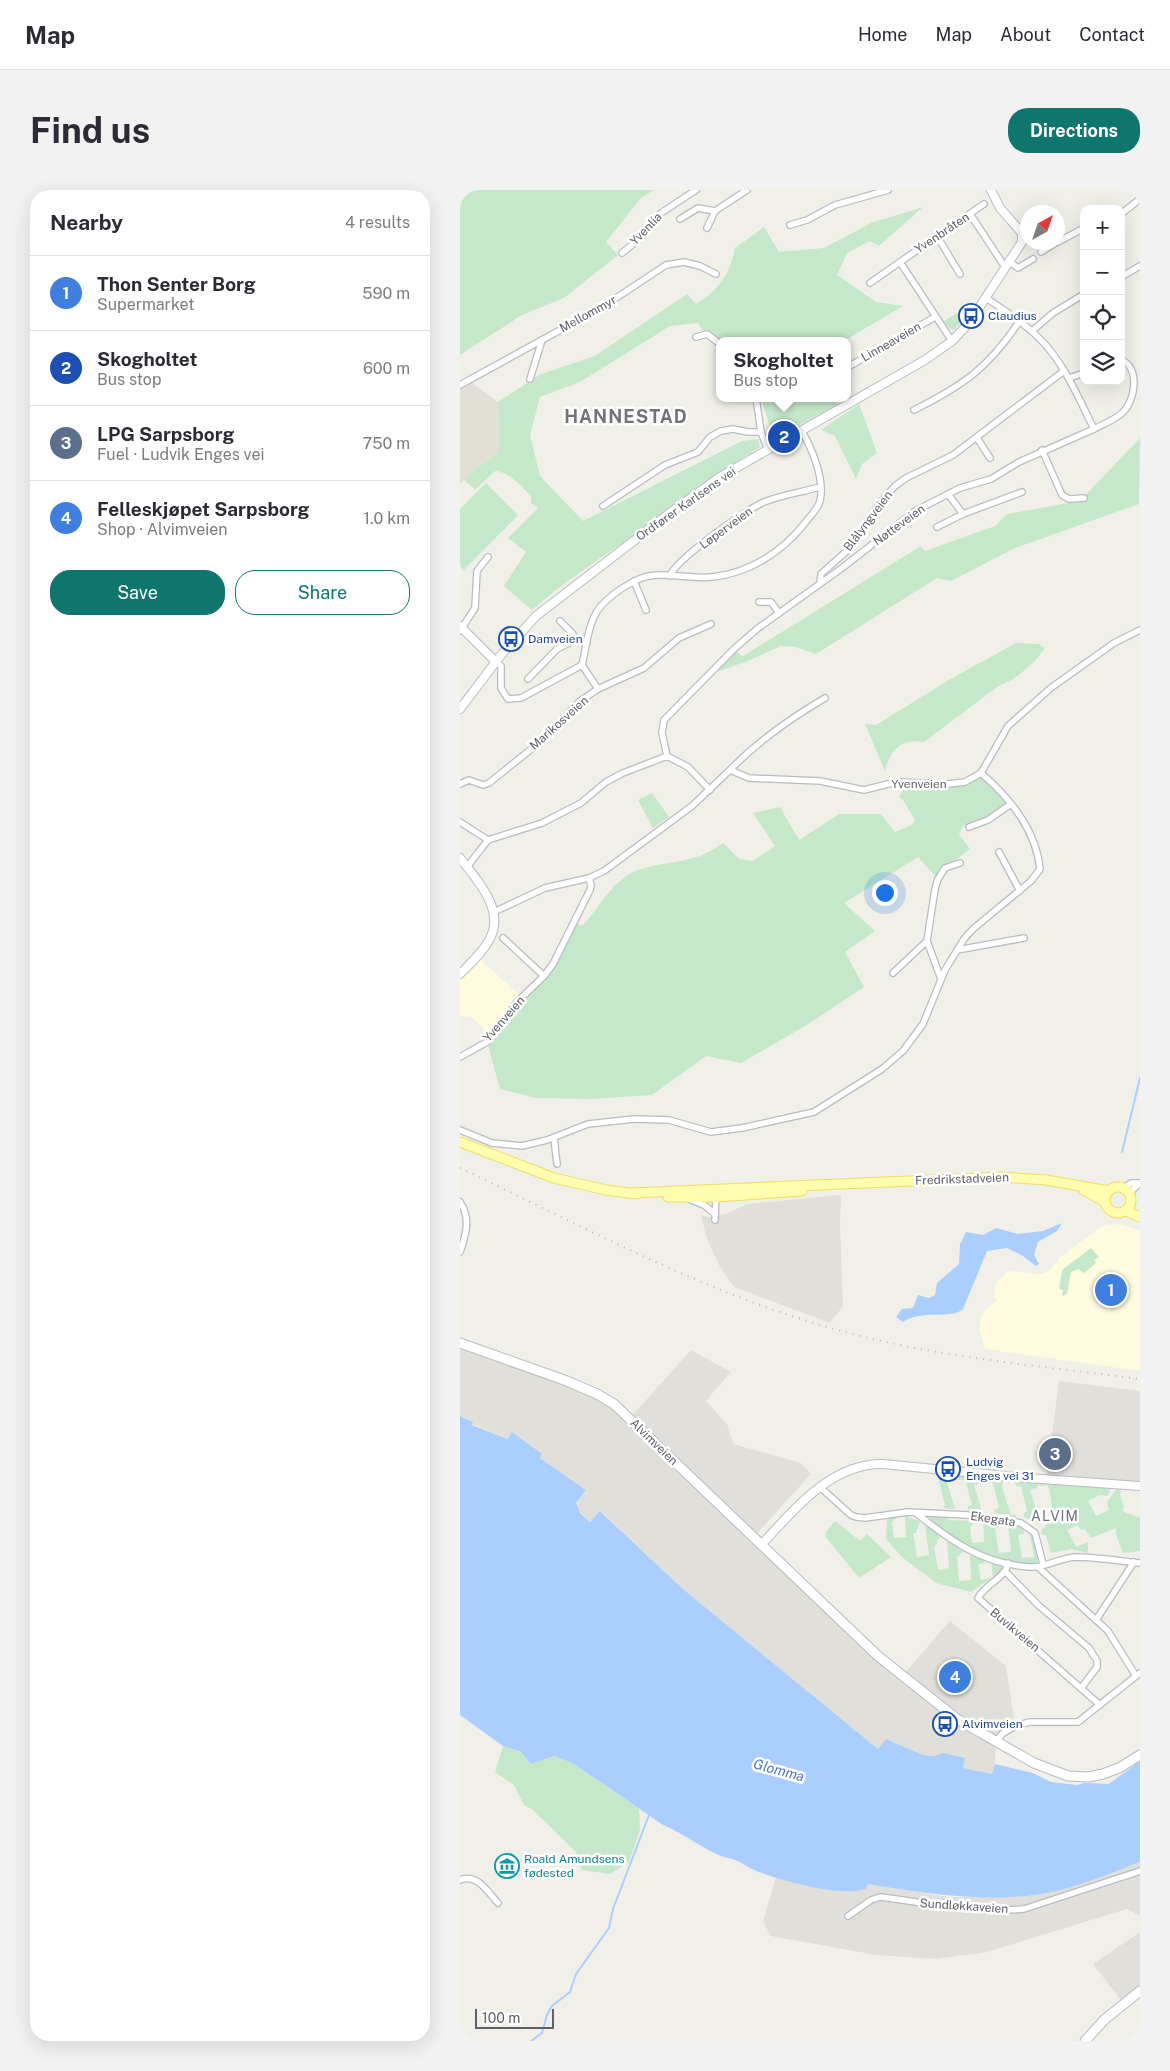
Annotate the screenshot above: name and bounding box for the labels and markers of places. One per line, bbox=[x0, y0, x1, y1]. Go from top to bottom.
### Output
bus stop icon: Claudius bbox=[958, 303, 984, 329]
place label: Claudius bbox=[988, 309, 1037, 323]
pin: 2 bbox=[768, 418, 800, 456]
bus stop icon: Damveien bbox=[498, 626, 524, 652]
place label: Damveien bbox=[528, 632, 583, 646]
pin: 1 bbox=[1095, 1271, 1127, 1309]
pin: 3 bbox=[1039, 1435, 1071, 1473]
place label: Ludvig Enges vei 31 bbox=[966, 1455, 1034, 1483]
bus stop icon: Ludvig Enges vei 31 bbox=[935, 1456, 961, 1482]
pin: 4 bbox=[939, 1658, 971, 1696]
bus stop icon: Alvimveien bbox=[932, 1711, 958, 1737]
place label: Alvimveien bbox=[962, 1717, 1023, 1731]
place label: Roald Amundsens fødested bbox=[524, 1852, 625, 1880]
museum icon: Roald Amundsens fødested bbox=[494, 1853, 520, 1879]

